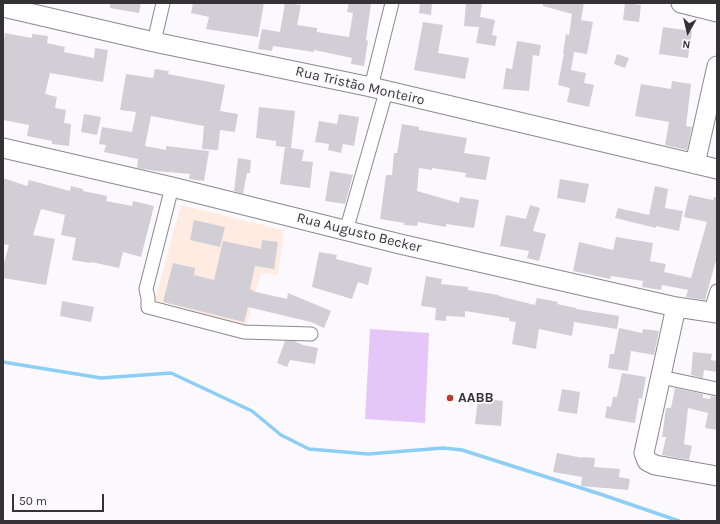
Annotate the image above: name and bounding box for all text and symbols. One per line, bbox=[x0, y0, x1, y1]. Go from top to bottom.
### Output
north arrow bbox=[668, 12, 708, 52]
text: N bbox=[681, 37, 691, 51]
street label: Rua Tristão Monteiro bbox=[294, 63, 426, 109]
street label: Rua Augusto Becker bbox=[295, 209, 423, 257]
place label: AABB bbox=[458, 390, 494, 406]
marker: AABB bbox=[445, 393, 455, 403]
scale bar bbox=[14, 486, 106, 512]
text: 50 m bbox=[19, 494, 47, 508]

